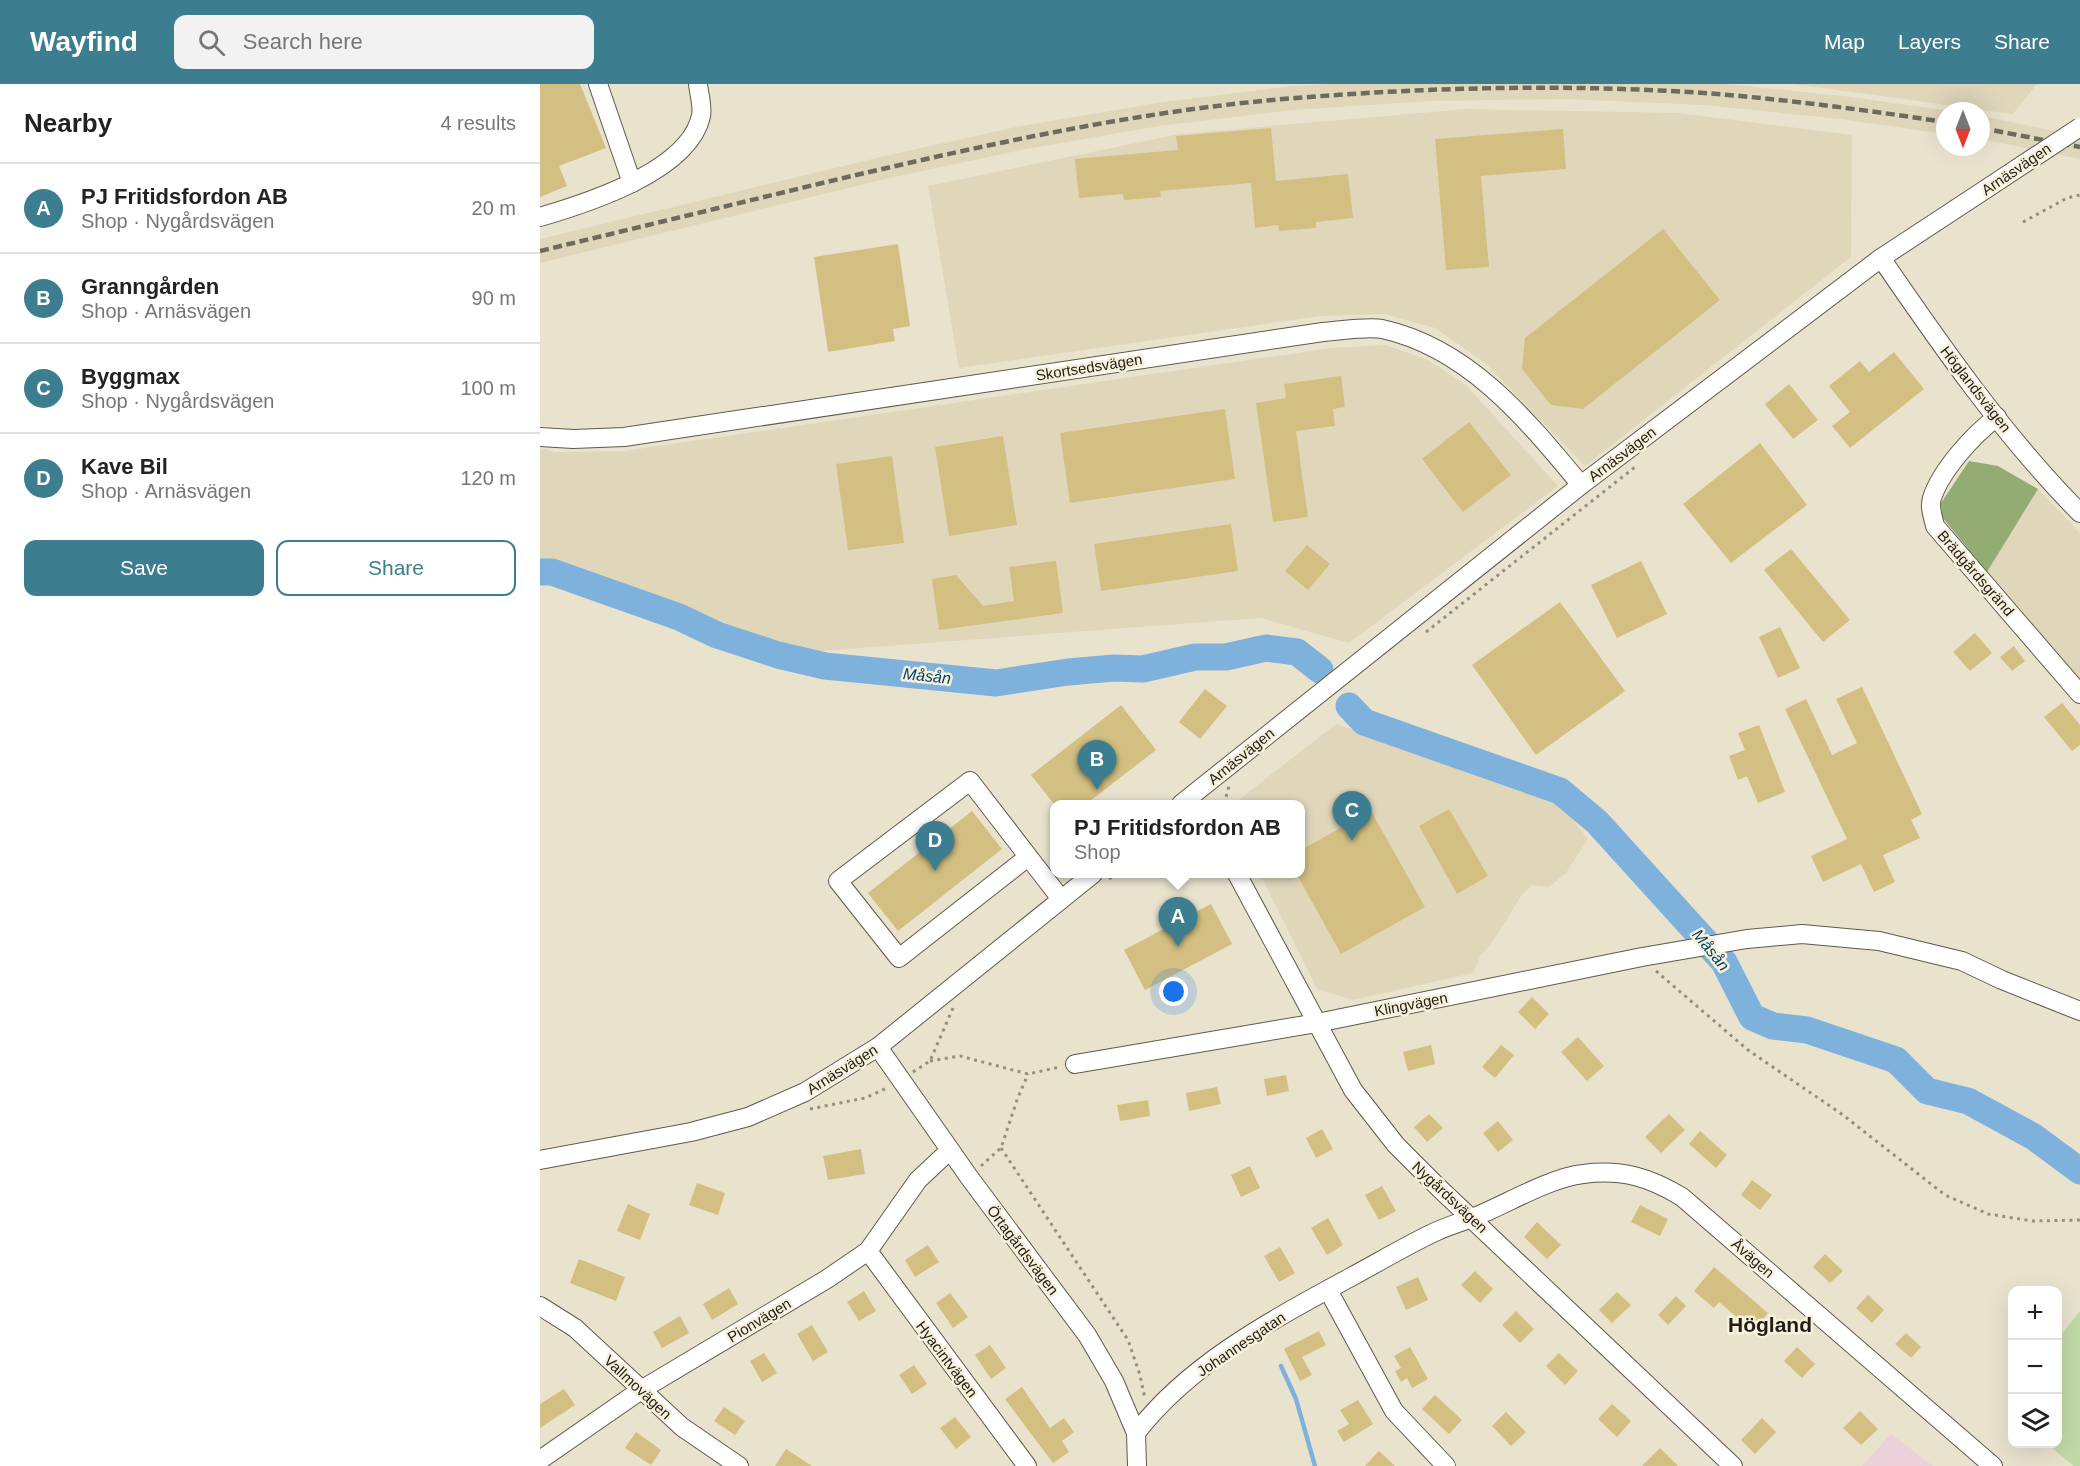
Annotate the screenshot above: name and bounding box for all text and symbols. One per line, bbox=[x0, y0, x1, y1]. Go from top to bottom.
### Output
search box bbox=[174, 15, 594, 69]
text: Wayfind bbox=[30, 26, 138, 57]
icon: search bbox=[195, 26, 228, 59]
text: Search here bbox=[243, 29, 363, 54]
text: Map bbox=[1824, 30, 1865, 53]
text: Layers bbox=[1898, 30, 1961, 53]
text: Share bbox=[1994, 30, 2050, 53]
north arrow bbox=[1936, 102, 1990, 156]
text: Nearby bbox=[24, 108, 112, 138]
text: 4 results bbox=[440, 112, 516, 134]
street label: Arnäsvägen bbox=[1978, 140, 2054, 198]
text: PJ Fritidsfordon AB bbox=[81, 184, 288, 209]
text: A bbox=[36, 197, 51, 219]
text: 20 m bbox=[472, 197, 516, 219]
text: Shop · Nygårdsvägen bbox=[81, 210, 274, 232]
text: Granngården bbox=[81, 274, 219, 299]
text: B bbox=[36, 287, 51, 309]
text: 90 m bbox=[472, 287, 516, 309]
text: Shop · Arnäsvägen bbox=[81, 300, 251, 322]
street label: Höglandsvägen bbox=[1937, 343, 2015, 435]
street label: Skortsedsvägen bbox=[1035, 350, 1143, 384]
text: Byggmax bbox=[81, 364, 180, 389]
text: C bbox=[36, 377, 51, 399]
text: 100 m bbox=[460, 377, 516, 399]
text: Shop · Nygårdsvägen bbox=[81, 390, 274, 412]
street label: Arnäsvägen bbox=[1585, 423, 1659, 485]
text: Kave Bil bbox=[81, 454, 168, 479]
text: D bbox=[36, 467, 51, 489]
text: 120 m bbox=[460, 467, 516, 489]
text: Shop · Arnäsvägen bbox=[81, 480, 251, 502]
street label: Brädgårdsgränd bbox=[1934, 527, 2018, 619]
button: Save bbox=[24, 540, 264, 596]
button: Share bbox=[276, 540, 516, 596]
water label: Måsån bbox=[902, 665, 952, 687]
street label: Arnäsvägen bbox=[1205, 724, 1277, 788]
pin: B bbox=[1078, 740, 1116, 790]
pin: C bbox=[1332, 792, 1372, 841]
popup bbox=[1050, 800, 1305, 878]
text: PJ Fritidsfordon AB bbox=[1074, 815, 1281, 840]
pin: D bbox=[916, 822, 954, 871]
text: Shop bbox=[1074, 841, 1121, 863]
pin: A bbox=[1158, 898, 1198, 947]
water label: Måsån bbox=[1689, 926, 1733, 974]
your location bbox=[1159, 977, 1188, 1006]
street label: Klingvägen bbox=[1373, 989, 1449, 1019]
street label: Arnäsvägen bbox=[804, 1041, 880, 1097]
street label: Nygårdsvägen bbox=[1409, 1158, 1491, 1236]
street label: Örtagårdsvägen bbox=[984, 1202, 1062, 1298]
street label: Åvägen bbox=[1728, 1235, 1778, 1281]
map controls bbox=[2008, 1286, 2062, 1448]
button: + bbox=[2008, 1286, 2062, 1340]
street label: Pionvägen bbox=[724, 1294, 794, 1346]
street label: Johannesgatan bbox=[1194, 1308, 1288, 1380]
district label: Högland bbox=[1728, 1313, 1812, 1336]
street label: Hyacintvägen bbox=[913, 1318, 981, 1400]
button: − bbox=[2008, 1340, 2062, 1394]
street label: Vallmovägen bbox=[601, 1352, 675, 1422]
button: layers bbox=[2008, 1394, 2062, 1448]

